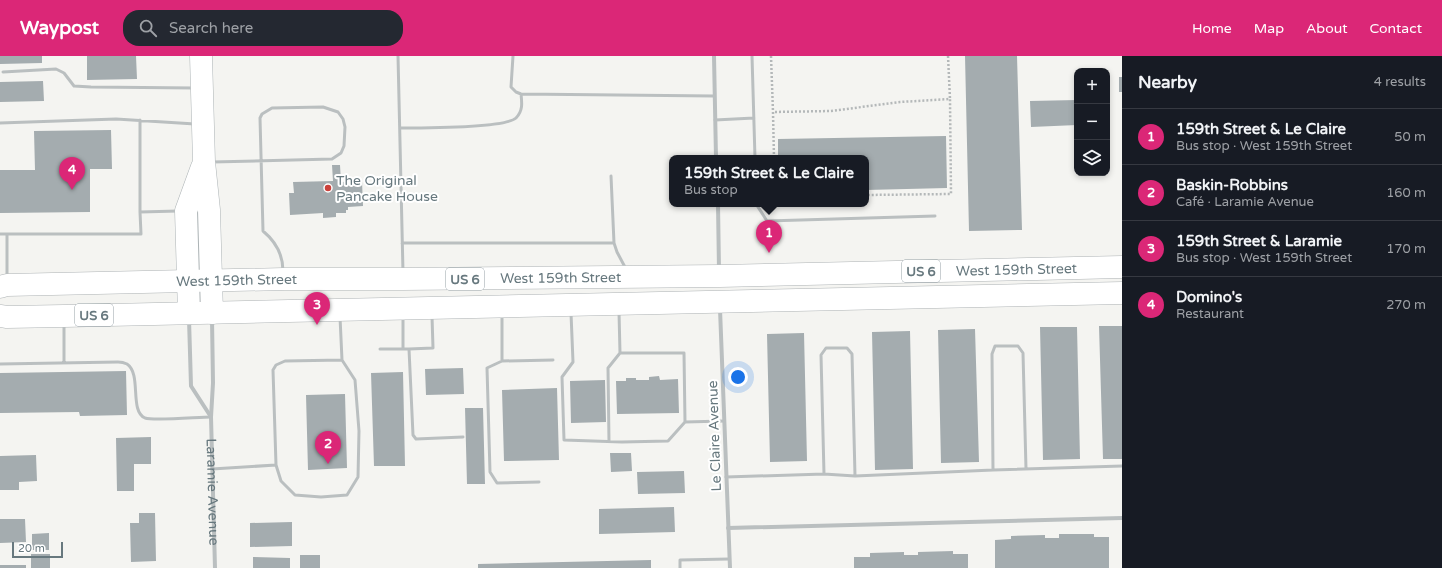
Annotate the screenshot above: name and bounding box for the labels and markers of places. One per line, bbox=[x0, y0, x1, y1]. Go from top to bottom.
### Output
pin: 4 bbox=[59, 157, 85, 190]
place label: The Original Pancake House bbox=[336, 172, 438, 205]
marker: The Original Pancake House bbox=[323, 183, 333, 193]
pin: 1 bbox=[756, 220, 782, 253]
pin: 3 bbox=[304, 292, 330, 325]
pin: 2 bbox=[315, 431, 341, 464]

